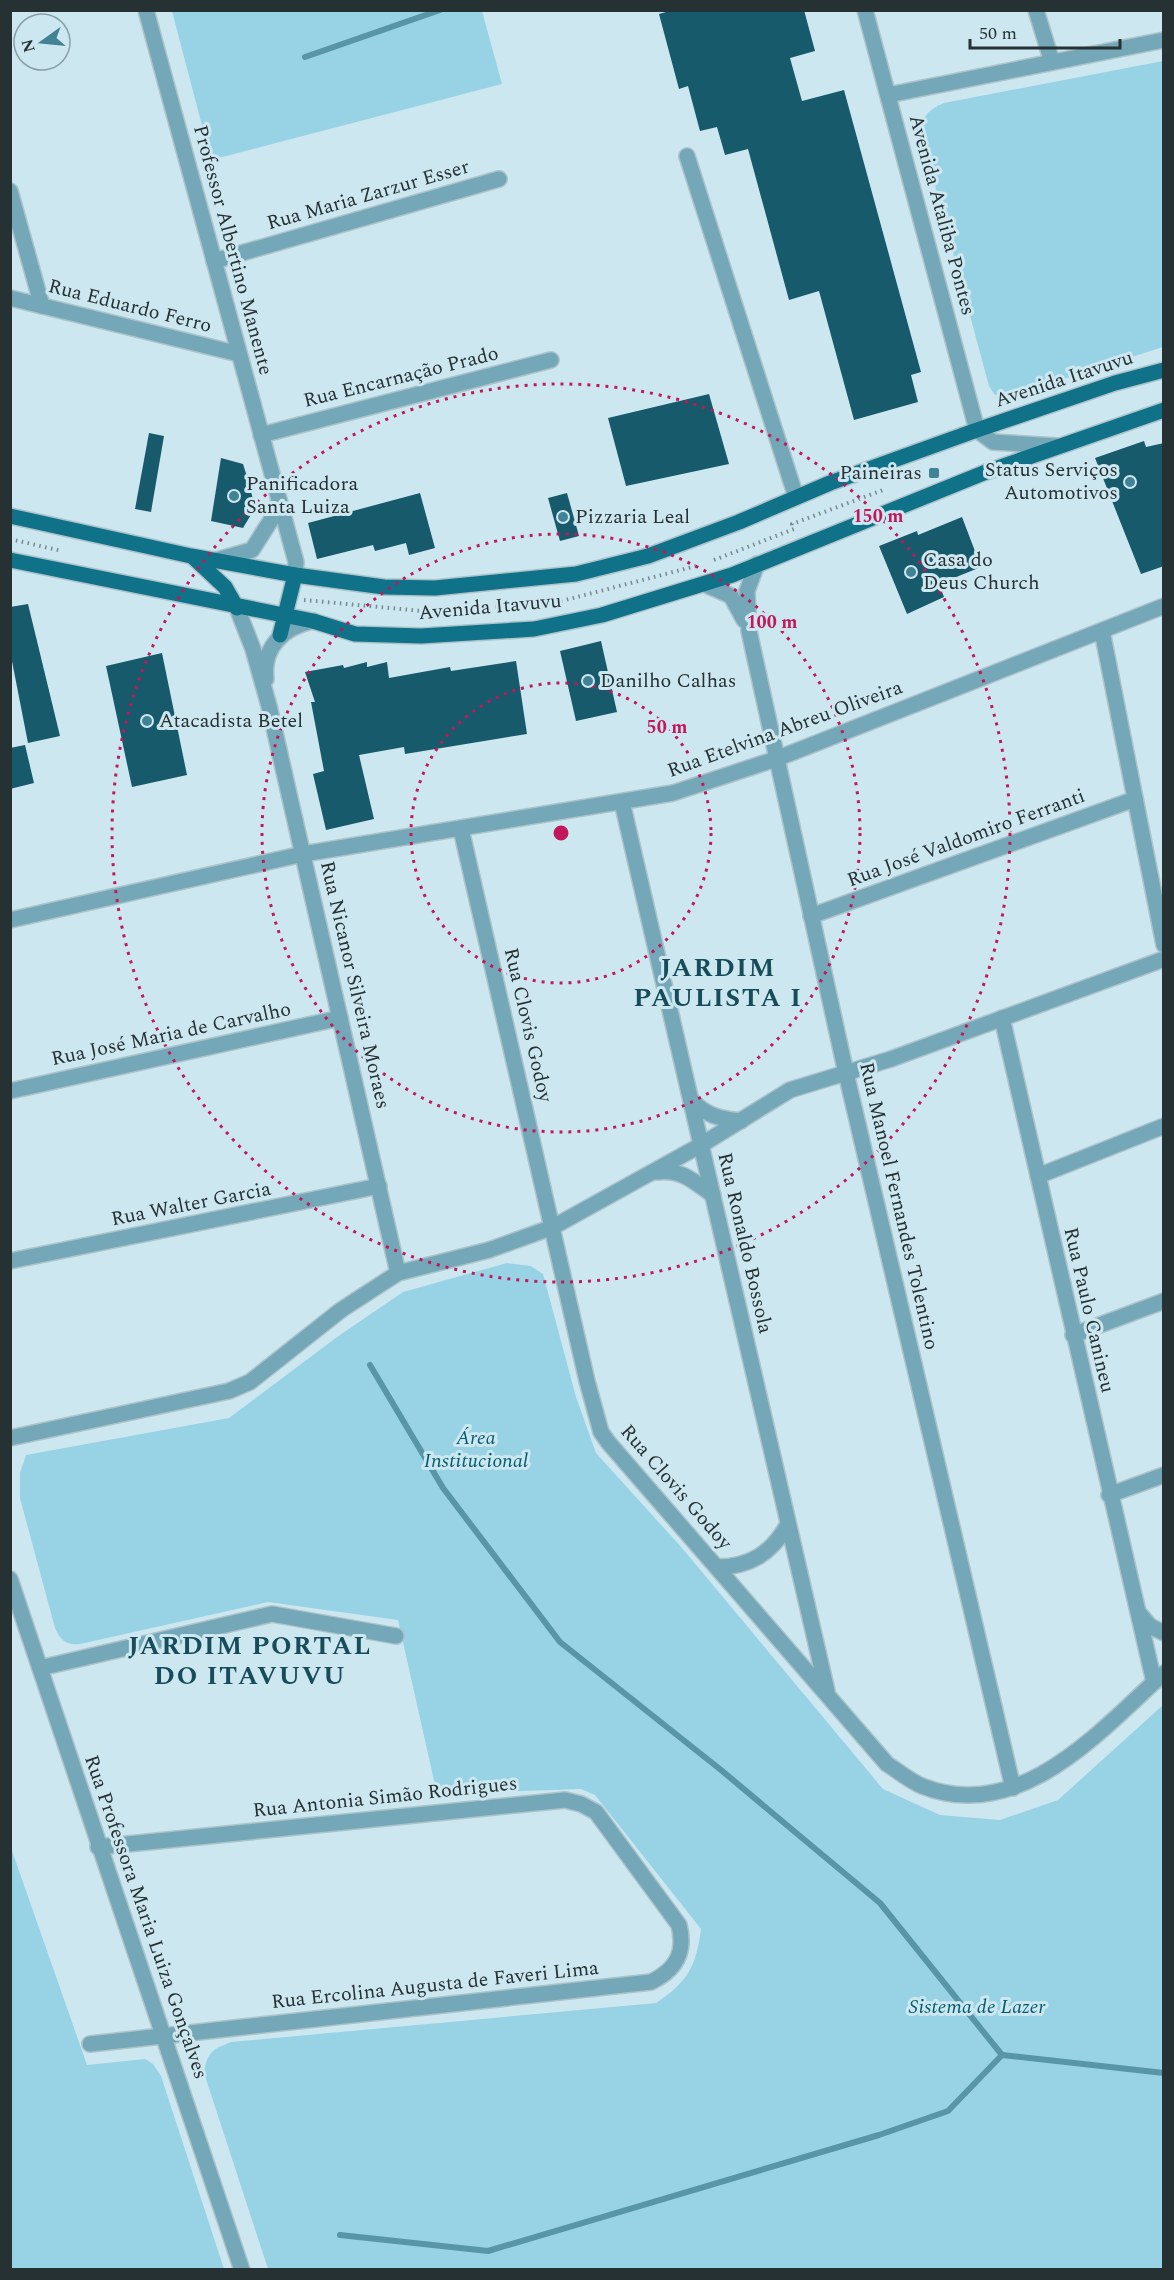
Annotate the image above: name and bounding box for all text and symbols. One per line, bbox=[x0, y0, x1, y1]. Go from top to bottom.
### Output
north arrow bbox=[12, 12, 72, 72]
scale bar bbox=[970, 12, 1120, 50]
text: 50 m bbox=[979, 20, 1017, 47]
text: N bbox=[15, 36, 42, 55]
street label: Avenida Ataliba Pontes bbox=[901, 111, 983, 319]
street label: Professor Albertino Manente bbox=[185, 122, 281, 378]
street label: Rua Maria Zarzur Esser bbox=[263, 152, 473, 238]
street label: Rua Eduardo Ferro bbox=[45, 271, 215, 341]
street label: Rua Encarnação Prado bbox=[300, 338, 502, 416]
street label: Avenida Itavuvu bbox=[991, 343, 1137, 415]
place label: Status Serviços Automotivos bbox=[985, 455, 1118, 508]
place label: Paineiras bbox=[839, 458, 922, 488]
marker: Paineiras bbox=[927, 466, 941, 480]
place label: Panificadora Santa Luiza bbox=[246, 469, 359, 522]
marker: Status Serviços Automotivos bbox=[1123, 475, 1137, 489]
marker: Panificadora Santa Luiza bbox=[227, 489, 241, 503]
place label: Pizzaria Leal bbox=[575, 502, 690, 532]
text: 150 m bbox=[852, 503, 904, 530]
marker: Pizzaria Leal bbox=[556, 510, 570, 524]
place label: Casa do Deus Church bbox=[923, 545, 1040, 598]
marker: Casa do Deus Church bbox=[904, 565, 918, 579]
street label: Avenida Itavuvu bbox=[417, 586, 563, 628]
text: 100 m bbox=[746, 609, 798, 636]
place label: Danilho Calhas bbox=[600, 666, 736, 696]
street label: Rua Etelvina Abreu Oliveira bbox=[663, 672, 907, 786]
marker: Danilho Calhas bbox=[581, 674, 595, 688]
place label: Atacadista Betel bbox=[159, 706, 303, 736]
marker: Atacadista Betel bbox=[140, 714, 154, 728]
text: 50 m bbox=[647, 714, 687, 741]
street label: Rua José Valdomiro Ferranti bbox=[843, 781, 1089, 895]
centre of rings bbox=[551, 823, 571, 843]
street label: Rua Nicanor Silveira Moraes bbox=[312, 858, 398, 1112]
street label: Rua Clovis Godoy bbox=[496, 945, 561, 1107]
district label: JARDIM PAULISTA I bbox=[634, 948, 802, 1018]
street label: Rua José Maria de Carvalho bbox=[48, 994, 294, 1074]
street label: Rua Manoel Fernandes Tolentino bbox=[851, 1059, 947, 1353]
street label: Rua Ronaldo Bossola bbox=[710, 1149, 780, 1337]
street label: Rua Walter Garcia bbox=[108, 1174, 274, 1234]
street label: Rua Paulo Canineu bbox=[1055, 1224, 1123, 1396]
street label: Rua Clovis Godoy bbox=[613, 1418, 740, 1557]
park label: Área Institucional bbox=[424, 1423, 528, 1476]
district label: JARDIM PORTAL DO ITAVUVU bbox=[128, 1626, 372, 1696]
street label: Rua Professora Maria Luiza Gonçalves bbox=[76, 1751, 216, 2083]
street label: Rua Antonia Simão Rodrigues bbox=[251, 1768, 519, 1826]
street label: Rua Ercolina Augusta de Faveri Lima bbox=[270, 1953, 600, 2017]
park label: Sistema de Lazer bbox=[909, 1992, 1046, 2022]

